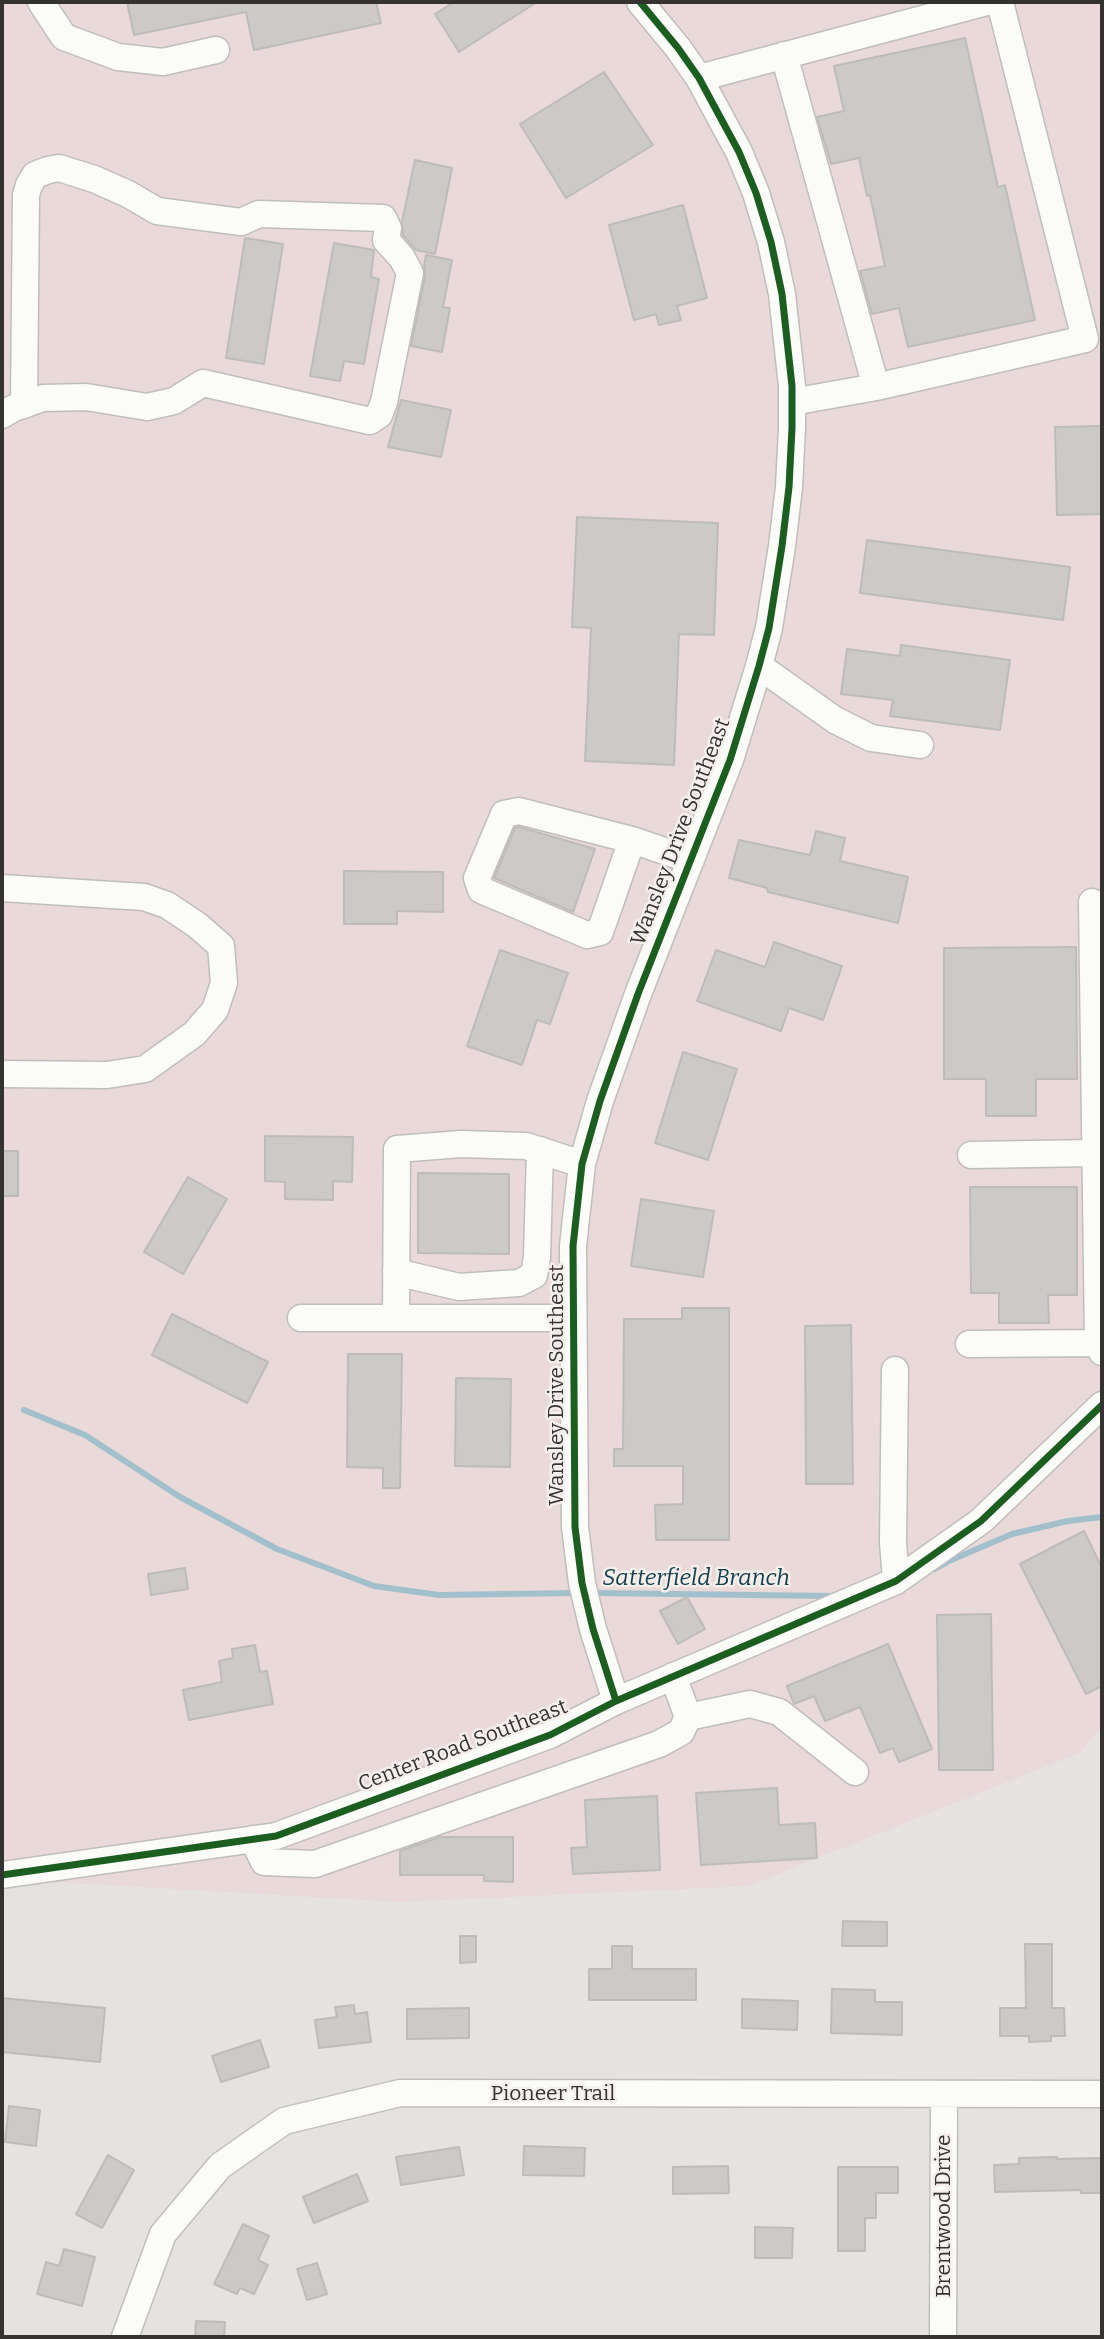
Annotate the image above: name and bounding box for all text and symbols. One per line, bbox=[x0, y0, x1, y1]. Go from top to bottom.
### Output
street label: Wansley Drive Southeast bbox=[626, 715, 736, 949]
street label: Wansley Drive Southeast bbox=[544, 1264, 570, 1506]
water label: Satterfield Branch bbox=[602, 1565, 790, 1593]
street label: Center Road Southeast bbox=[355, 1694, 571, 1798]
street label: Pioneer Trail bbox=[491, 2081, 615, 2107]
street label: Brentwood Drive bbox=[931, 2134, 957, 2298]

